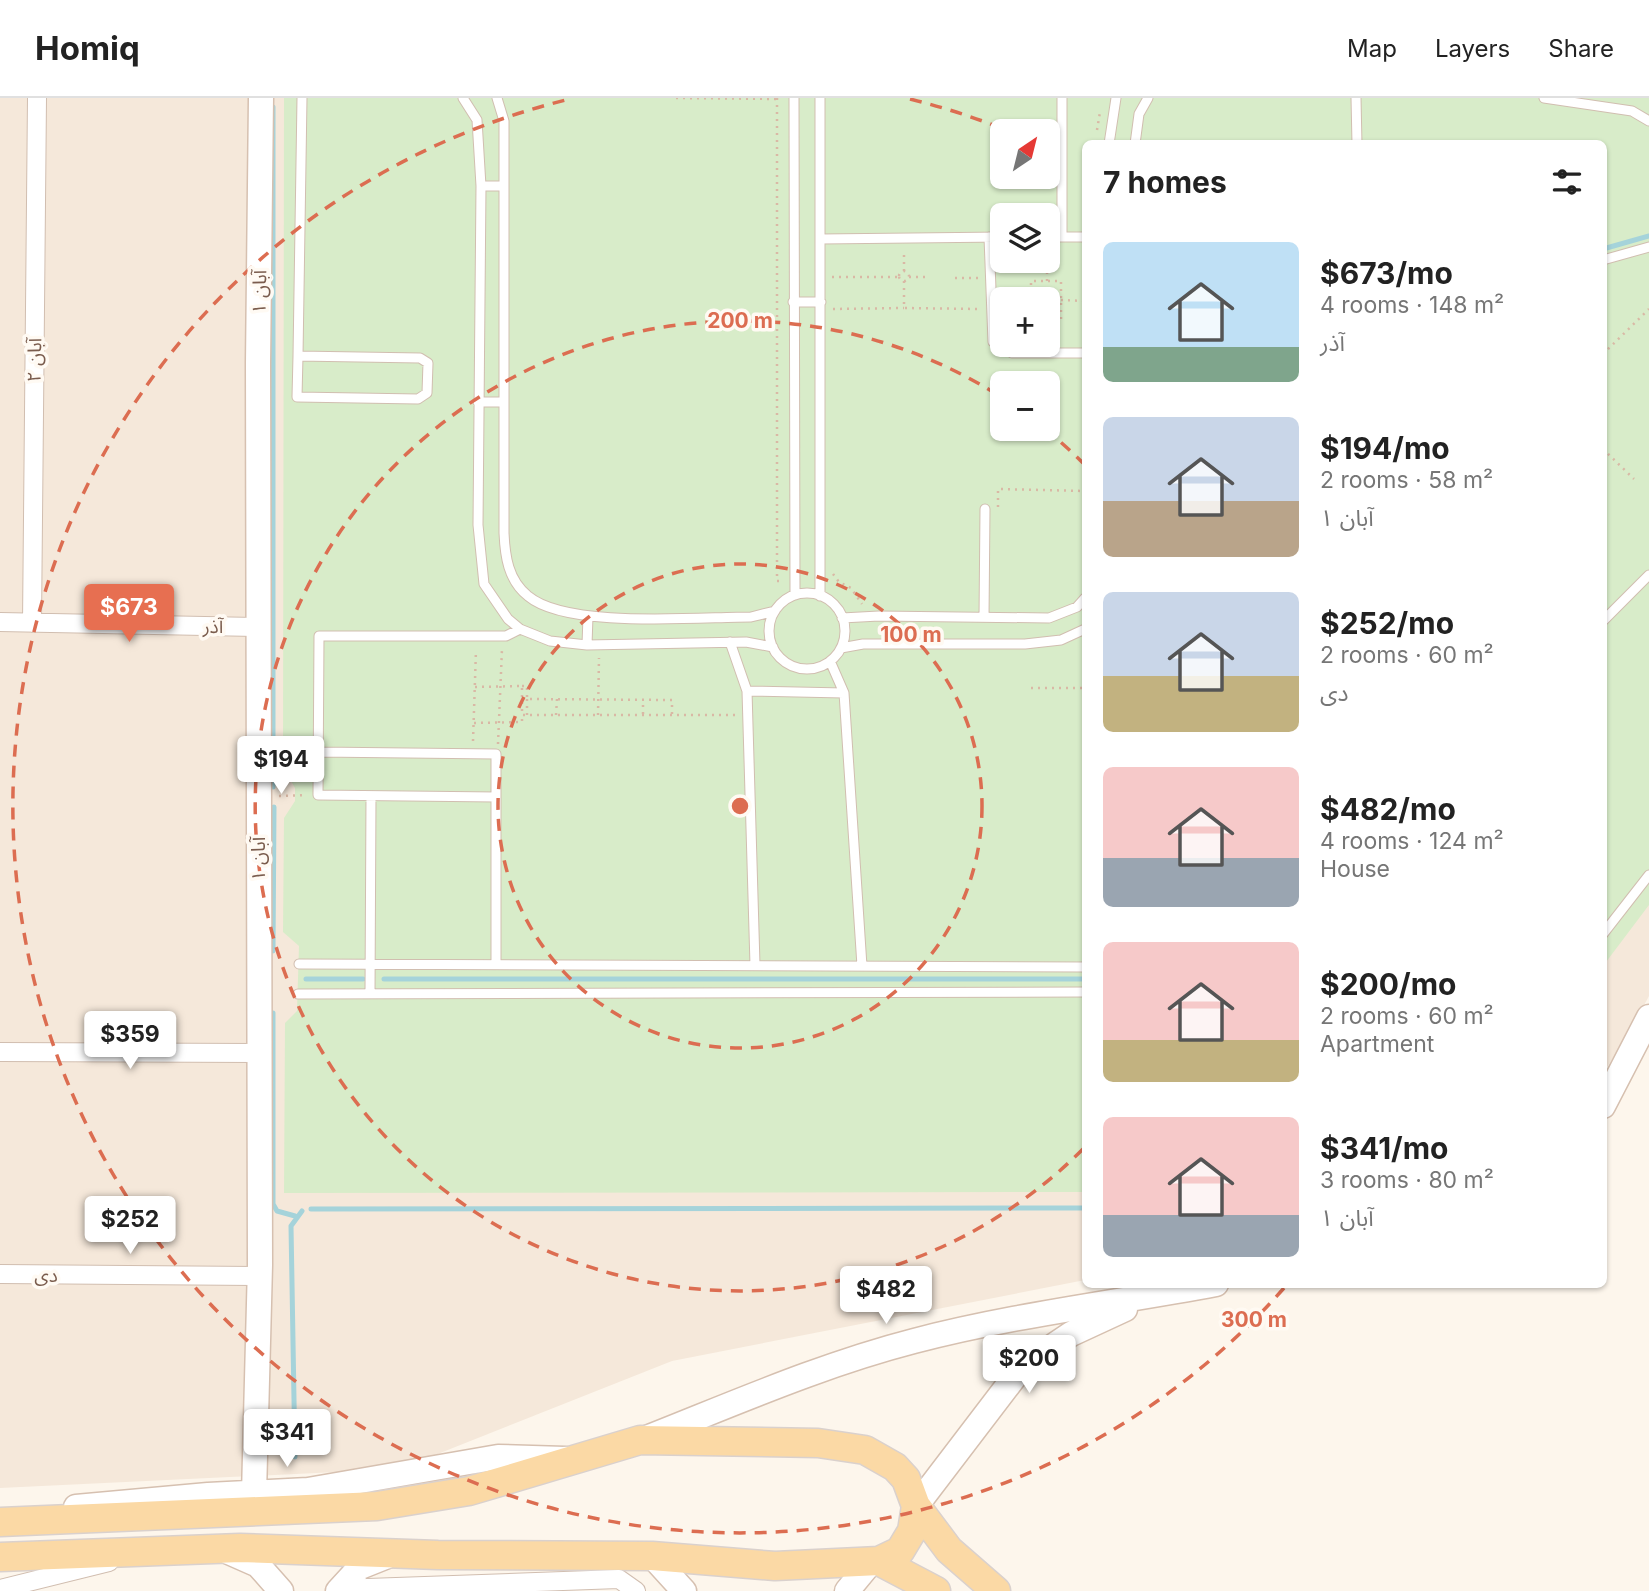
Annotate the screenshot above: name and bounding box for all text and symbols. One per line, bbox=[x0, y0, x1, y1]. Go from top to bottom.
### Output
text: Homiq bbox=[35, 28, 140, 68]
text: Map bbox=[1347, 34, 1397, 63]
text: Layers bbox=[1435, 34, 1510, 63]
text: Share bbox=[1548, 34, 1614, 63]
north arrow bbox=[990, 119, 1060, 189]
map controls bbox=[990, 119, 1060, 441]
icon: filters bbox=[1548, 163, 1586, 201]
text: 7 homes bbox=[1103, 164, 1227, 200]
button: layers bbox=[990, 203, 1060, 273]
text: $673/mo bbox=[1320, 255, 1453, 291]
street label: آبان ۱ bbox=[248, 268, 271, 314]
icon: home bbox=[1159, 270, 1243, 354]
button: + bbox=[990, 287, 1060, 357]
text: 4 rooms · 148 m² bbox=[1320, 291, 1504, 319]
text: 200 m bbox=[707, 308, 773, 333]
text: آذر bbox=[1320, 329, 1345, 357]
street label: آبان ۲ bbox=[23, 336, 46, 382]
button: − bbox=[990, 371, 1060, 441]
text: $194/mo bbox=[1320, 430, 1450, 466]
icon: home bbox=[1159, 445, 1243, 529]
text: 2 rooms · 58 m² bbox=[1320, 466, 1493, 494]
text: آبان ۱ bbox=[1320, 504, 1374, 532]
pin: $673 bbox=[88, 584, 170, 644]
text: $673 bbox=[100, 593, 158, 621]
text: $252/mo bbox=[1320, 605, 1454, 641]
street label: آذر bbox=[202, 615, 225, 638]
icon: home bbox=[1159, 620, 1243, 704]
text: 100 m bbox=[880, 622, 942, 647]
text: 2 rooms · 60 m² bbox=[1320, 641, 1494, 669]
text: دی bbox=[1320, 679, 1348, 707]
pin: $194 bbox=[240, 736, 322, 796]
text: $194 bbox=[253, 745, 309, 773]
text: $482/mo bbox=[1320, 791, 1456, 827]
centre of rings bbox=[728, 794, 752, 818]
icon: home bbox=[1159, 795, 1243, 879]
text: 4 rooms · 124 m² bbox=[1320, 827, 1504, 855]
street label: آبان ۱ bbox=[247, 835, 270, 881]
text: House bbox=[1320, 855, 1390, 883]
text: $200/mo bbox=[1320, 966, 1456, 1002]
icon: home bbox=[1159, 970, 1243, 1054]
text: 2 rooms · 60 m² bbox=[1320, 1002, 1494, 1030]
pin: $359 bbox=[89, 1012, 171, 1071]
text: $359 bbox=[100, 1020, 160, 1048]
text: Apartment bbox=[1320, 1030, 1434, 1058]
text: $341/mo bbox=[1320, 1130, 1449, 1166]
icon: home bbox=[1159, 1145, 1243, 1229]
text: 3 rooms · 80 m² bbox=[1320, 1166, 1494, 1194]
pin: $252 bbox=[89, 1196, 171, 1256]
text: آبان ۱ bbox=[1320, 1204, 1374, 1232]
text: $252 bbox=[101, 1205, 159, 1233]
street label: دی bbox=[34, 1264, 58, 1287]
pin: $482 bbox=[845, 1266, 927, 1326]
text: $482 bbox=[856, 1275, 916, 1303]
text: 300 m bbox=[1221, 1307, 1287, 1332]
pin: $200 bbox=[988, 1336, 1070, 1395]
text: $200 bbox=[999, 1344, 1059, 1372]
pin: $341 bbox=[246, 1410, 328, 1469]
text: $341 bbox=[260, 1418, 314, 1446]

